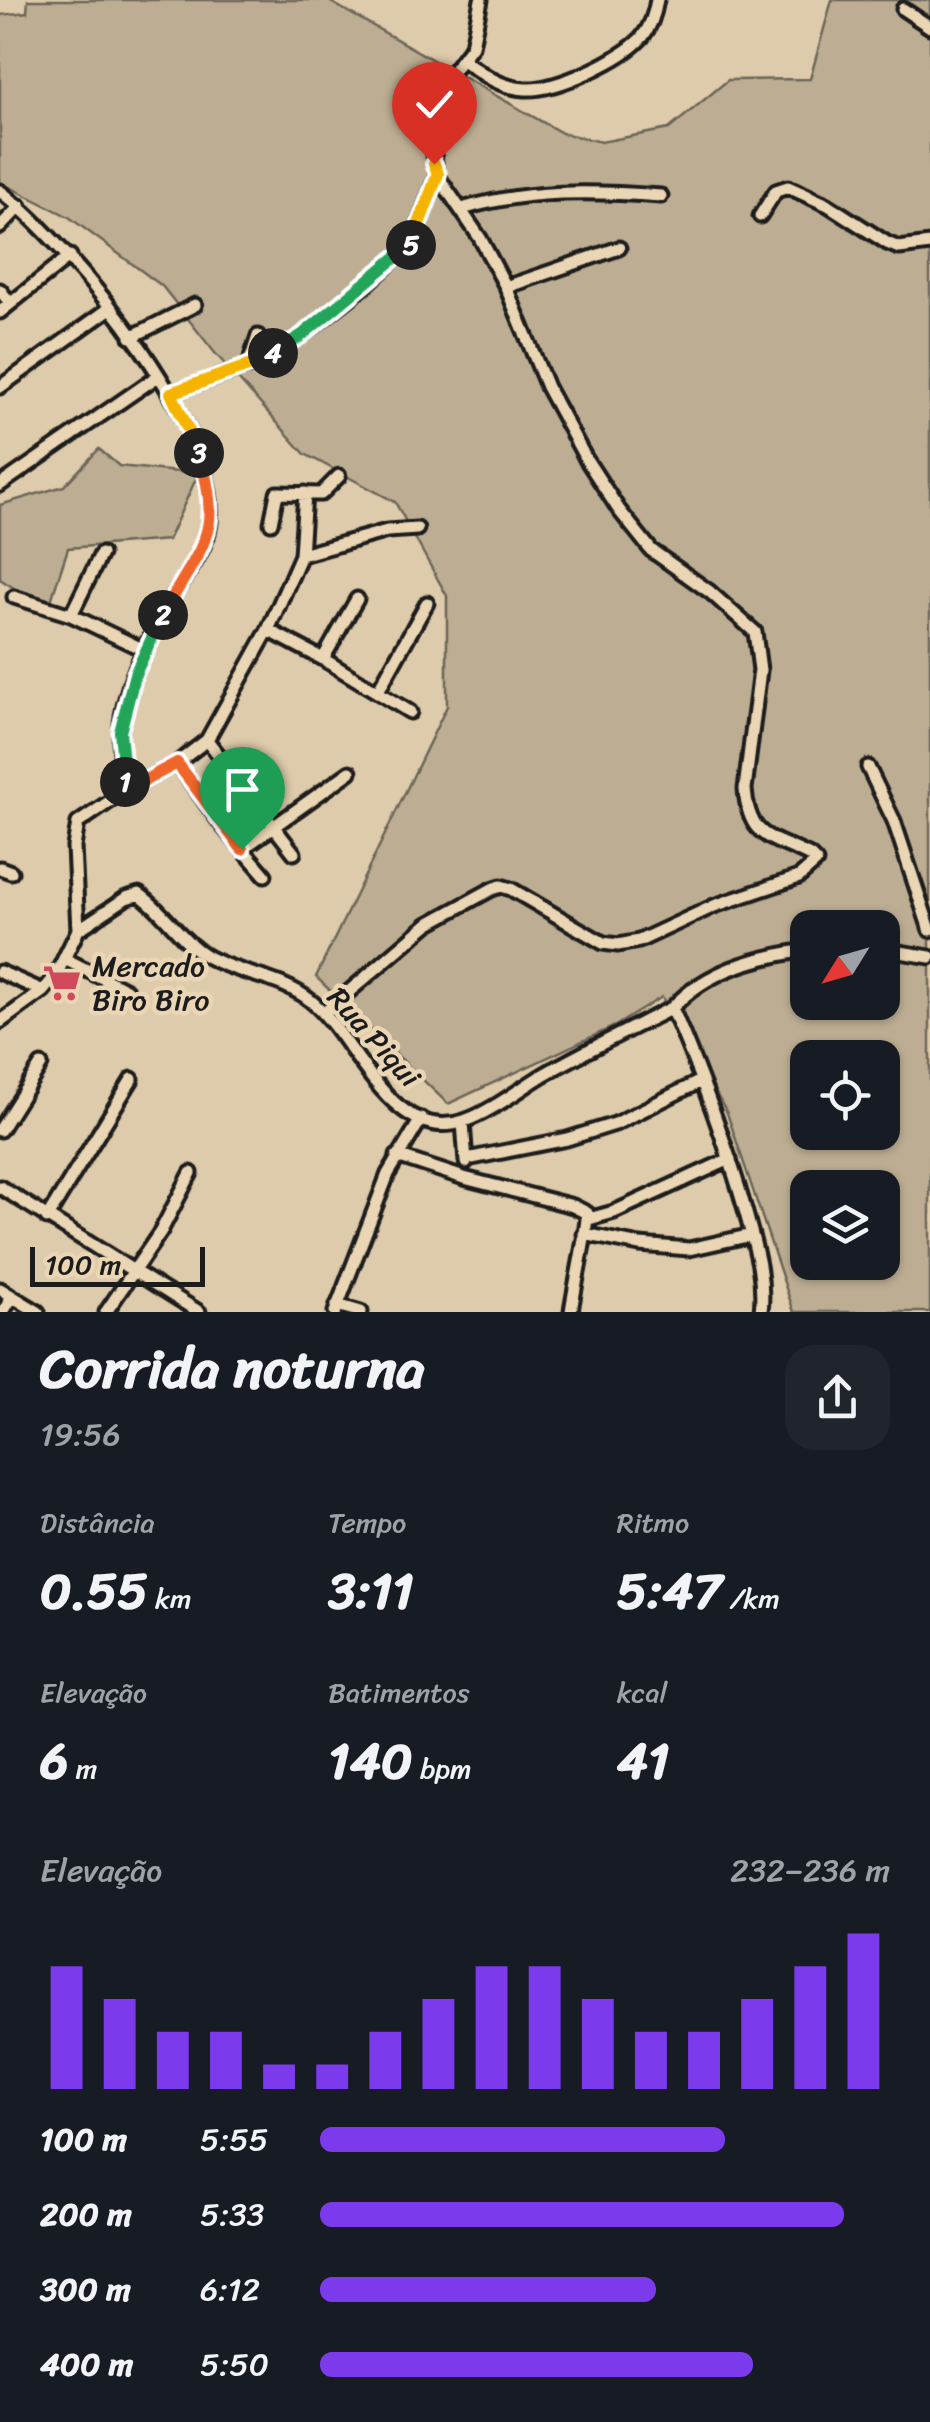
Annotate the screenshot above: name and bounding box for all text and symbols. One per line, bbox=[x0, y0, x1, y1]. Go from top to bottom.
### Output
pin bbox=[392, 62, 477, 165]
icon: check bbox=[407, 77, 462, 132]
pin: 5 bbox=[386, 220, 436, 270]
text: 5 bbox=[402, 220, 420, 269]
pin: 4 bbox=[248, 328, 298, 378]
text: 4 bbox=[264, 328, 282, 377]
pin: 3 bbox=[174, 428, 224, 478]
text: 3 bbox=[191, 428, 207, 477]
pin: 2 bbox=[138, 590, 188, 640]
text: 2 bbox=[155, 590, 171, 639]
pin bbox=[200, 747, 285, 850]
pin: 1 bbox=[100, 757, 150, 807]
text: 1 bbox=[119, 757, 131, 806]
icon: arrive bbox=[215, 762, 270, 817]
north arrow bbox=[790, 910, 900, 1020]
map controls bbox=[790, 910, 900, 1280]
place label: Mercado Biro Biro bbox=[92, 939, 210, 1027]
supermarket icon: Mercado Biro Biro bbox=[41, 962, 83, 1004]
street label: Rua Piqui bbox=[313, 974, 436, 1102]
button: locate bbox=[790, 1040, 900, 1150]
button: layers bbox=[790, 1170, 900, 1280]
text: 100 m bbox=[45, 1240, 121, 1289]
scale bar bbox=[30, 1242, 205, 1286]
text: Corrida noturna bbox=[40, 1320, 424, 1417]
button: share bbox=[785, 1345, 890, 1450]
text: 19:56 bbox=[40, 1406, 121, 1463]
text: Distância bbox=[40, 1498, 155, 1547]
text: Tempo bbox=[328, 1498, 406, 1547]
text: Ritmo bbox=[617, 1498, 689, 1547]
text: 0.55 bbox=[40, 1547, 148, 1636]
text: 3:11 bbox=[328, 1547, 414, 1636]
text: 5:47 bbox=[617, 1547, 722, 1636]
text: km bbox=[148, 1574, 191, 1623]
text: /km bbox=[722, 1574, 780, 1623]
text: Elevação bbox=[40, 1668, 147, 1717]
text: Batimentos bbox=[328, 1668, 470, 1717]
text: kcal bbox=[617, 1668, 668, 1717]
text: 6 bbox=[40, 1717, 68, 1806]
text: 140 bbox=[328, 1717, 413, 1806]
text: 41 bbox=[617, 1717, 669, 1806]
text: m bbox=[68, 1744, 97, 1793]
text: bpm bbox=[413, 1744, 472, 1793]
text: Elevação bbox=[40, 1842, 162, 1899]
text: 232–236 m bbox=[730, 1842, 890, 1899]
text: 100 m bbox=[40, 2111, 127, 2168]
text: 5:55 bbox=[200, 2111, 268, 2168]
text: 200 m bbox=[40, 2186, 132, 2243]
text: 5:33 bbox=[200, 2186, 264, 2243]
text: 300 m bbox=[40, 2261, 131, 2318]
text: 6:12 bbox=[200, 2261, 260, 2318]
text: 400 m bbox=[40, 2336, 133, 2393]
text: 5:50 bbox=[200, 2336, 269, 2393]

